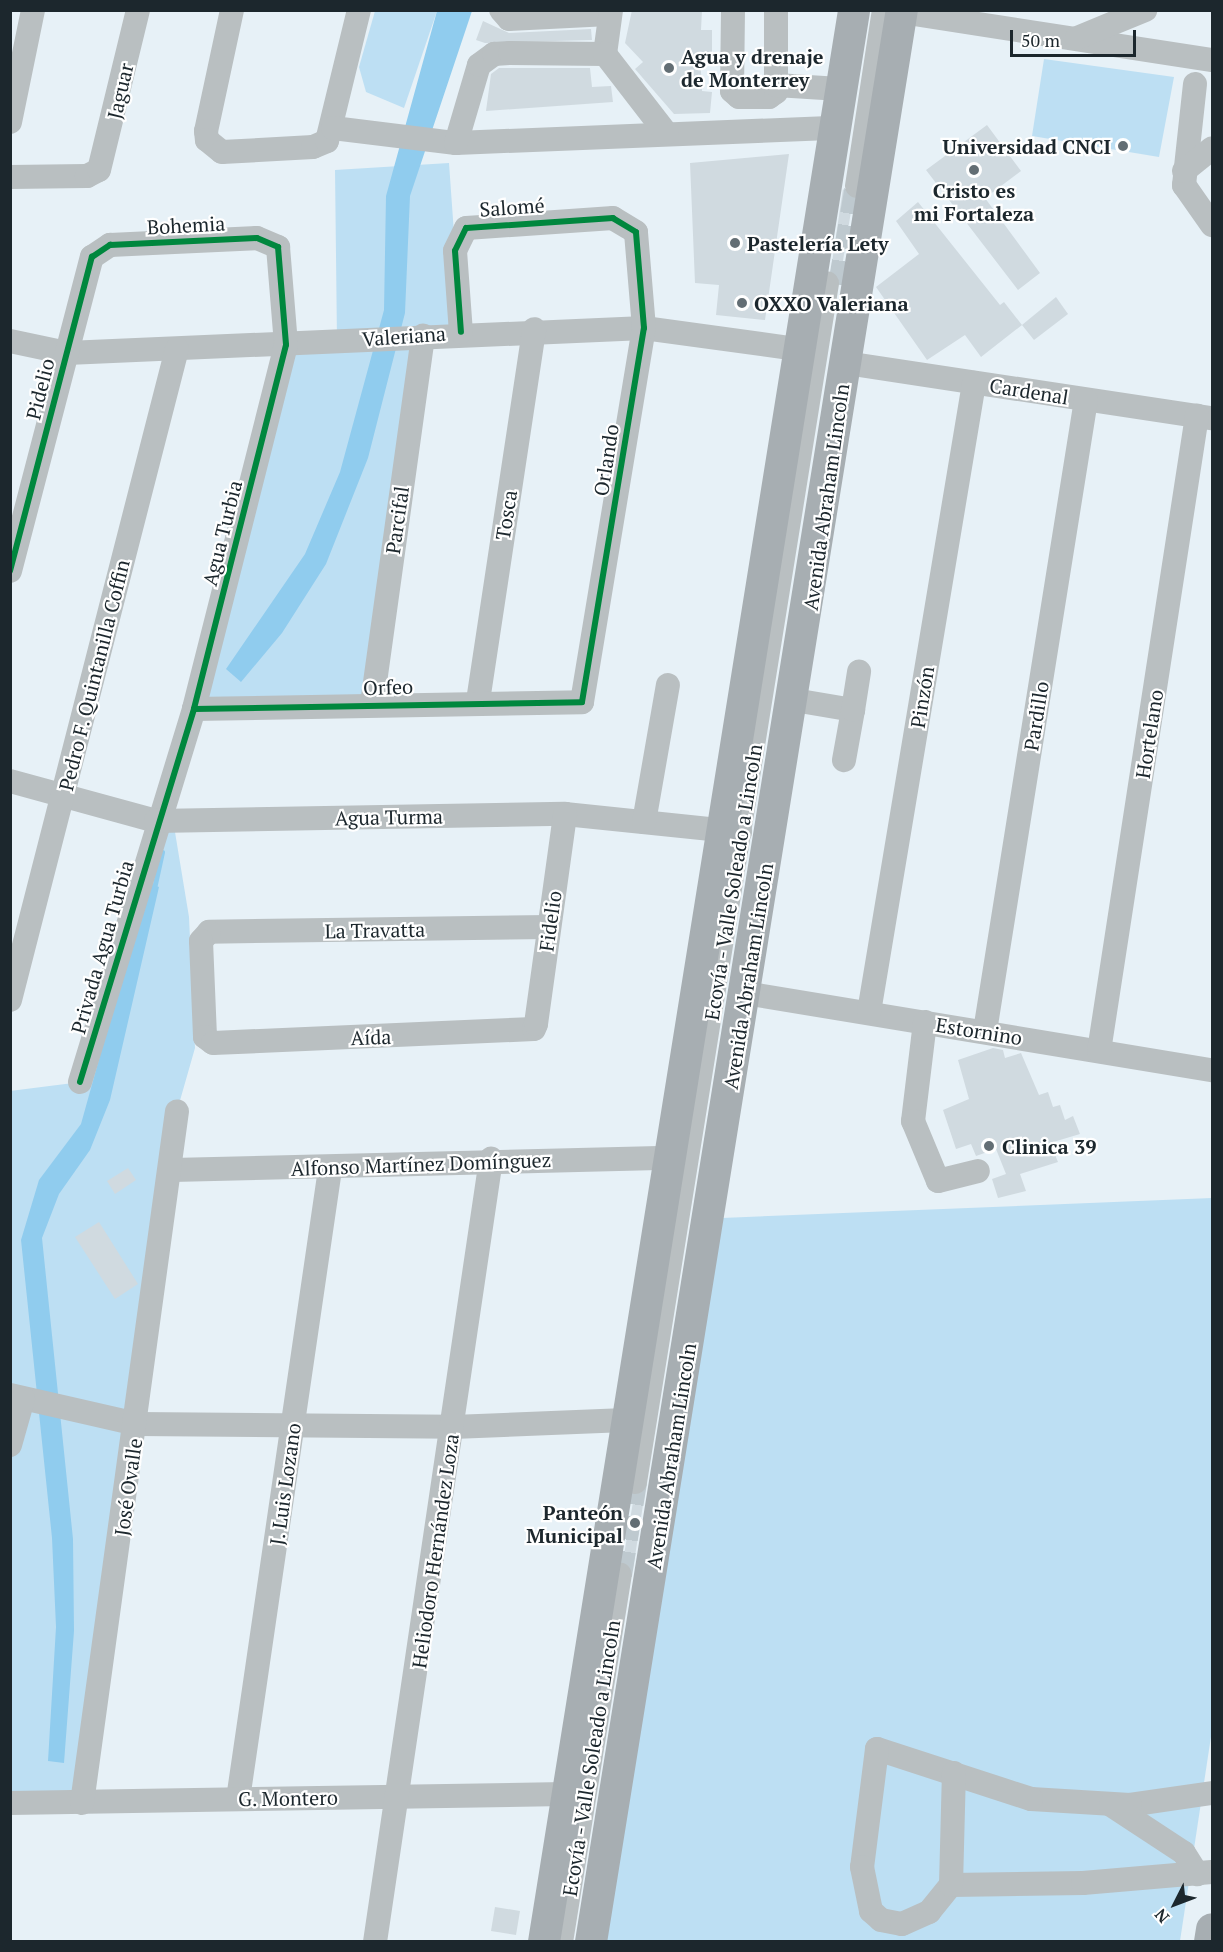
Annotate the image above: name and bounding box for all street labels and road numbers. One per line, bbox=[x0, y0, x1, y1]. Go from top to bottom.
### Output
street label: Jaguar bbox=[102, 61, 138, 121]
street label: Salomé bbox=[479, 193, 545, 221]
street label: Bohemia bbox=[146, 211, 226, 239]
street label: Valeriana bbox=[361, 321, 447, 351]
street label: Pidelio bbox=[21, 356, 59, 422]
street label: Cardenal bbox=[988, 373, 1070, 409]
street label: Avenida Abraham Lincoln bbox=[798, 382, 854, 612]
street label: Orlando bbox=[588, 422, 624, 498]
street label: Agua Turbia bbox=[197, 478, 247, 588]
street label: Parcifal bbox=[380, 485, 414, 555]
street label: Tosca bbox=[490, 488, 522, 542]
street label: Pedro F. Quintanilla Coffin bbox=[54, 557, 134, 793]
street label: Pinzón bbox=[905, 664, 939, 730]
street label: Orfeo bbox=[363, 674, 413, 700]
street label: Pardillo bbox=[1019, 680, 1053, 752]
street label: Hortelano bbox=[1130, 688, 1168, 780]
street label: Ecovía - Valle Soleado a Lincoln bbox=[699, 741, 767, 1023]
street label: Agua Turma bbox=[335, 804, 443, 830]
street label: Privada Agua Turbia bbox=[66, 857, 138, 1037]
street label: Avenida Abraham Lincoln bbox=[718, 861, 778, 1091]
street label: Fidelio bbox=[534, 889, 566, 953]
street label: La Travatta bbox=[324, 917, 426, 943]
street label: Estornino bbox=[934, 1012, 1024, 1050]
street label: Aída bbox=[350, 1024, 392, 1050]
street label: Alfonso Martínez Domínguez bbox=[290, 1147, 552, 1181]
street label: Avenida Abraham Lincoln bbox=[641, 1341, 701, 1571]
street label: J. Luis Lozano bbox=[264, 1421, 306, 1547]
street label: Heliodoro Hernández Loza bbox=[407, 1432, 463, 1670]
street label: José Ovalle bbox=[109, 1437, 147, 1537]
street label: Ecovía - Valle Soleado a Lincoln bbox=[557, 1617, 625, 1899]
street label: G. Montero bbox=[237, 1785, 339, 1811]

